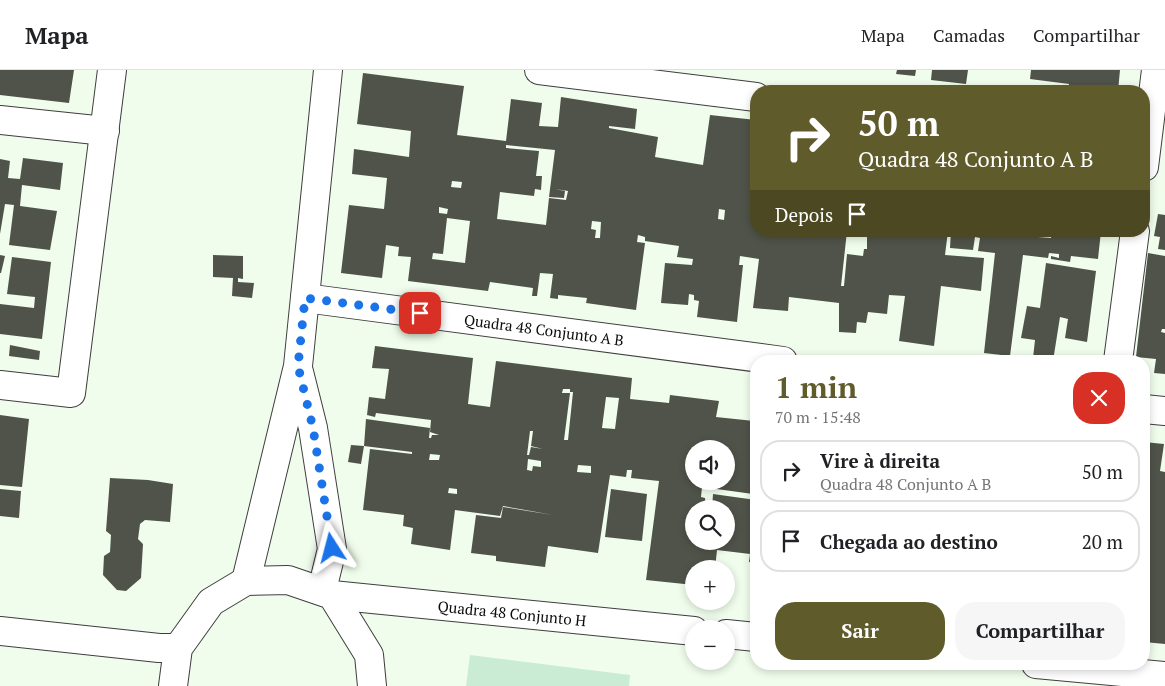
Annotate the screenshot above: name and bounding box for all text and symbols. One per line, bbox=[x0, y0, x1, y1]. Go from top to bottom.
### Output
text: Mapa bbox=[25, 19, 89, 51]
text: Mapa bbox=[861, 23, 905, 47]
text: Camadas bbox=[933, 23, 1005, 47]
text: Compartilhar bbox=[1033, 23, 1140, 47]
text: 50 m bbox=[858, 100, 939, 146]
icon: right bbox=[775, 105, 840, 170]
text: Quadra 48 Conjunto A B bbox=[858, 144, 1094, 173]
icon: arrive bbox=[843, 200, 871, 228]
text: Depois bbox=[775, 202, 833, 227]
pin bbox=[399, 292, 441, 334]
icon: arrive bbox=[406, 299, 434, 327]
street label: Quadra 48 Conjunto A B bbox=[463, 309, 625, 350]
text: 1 min bbox=[775, 367, 857, 407]
button: close bbox=[1073, 372, 1125, 424]
text: 70 m · 15:48 bbox=[775, 406, 861, 428]
map controls bbox=[685, 440, 735, 670]
button: sound bbox=[685, 440, 735, 490]
text: Vire à direita bbox=[820, 448, 940, 473]
icon: right bbox=[777, 457, 805, 485]
text: 50 m bbox=[1082, 459, 1123, 484]
text: Quadra 48 Conjunto A B bbox=[820, 473, 991, 495]
button: search bbox=[685, 500, 735, 550]
position arrow bbox=[305, 521, 357, 573]
icon: arrive bbox=[777, 527, 805, 555]
text: Chegada ao destino bbox=[820, 529, 998, 554]
text: 20 m bbox=[1082, 529, 1123, 554]
button: + bbox=[685, 560, 735, 610]
street label: Quadra 48 Conjunto H bbox=[437, 596, 587, 630]
button: Sair bbox=[775, 602, 945, 660]
button: Compartilhar bbox=[955, 602, 1125, 660]
button: − bbox=[685, 620, 735, 670]

